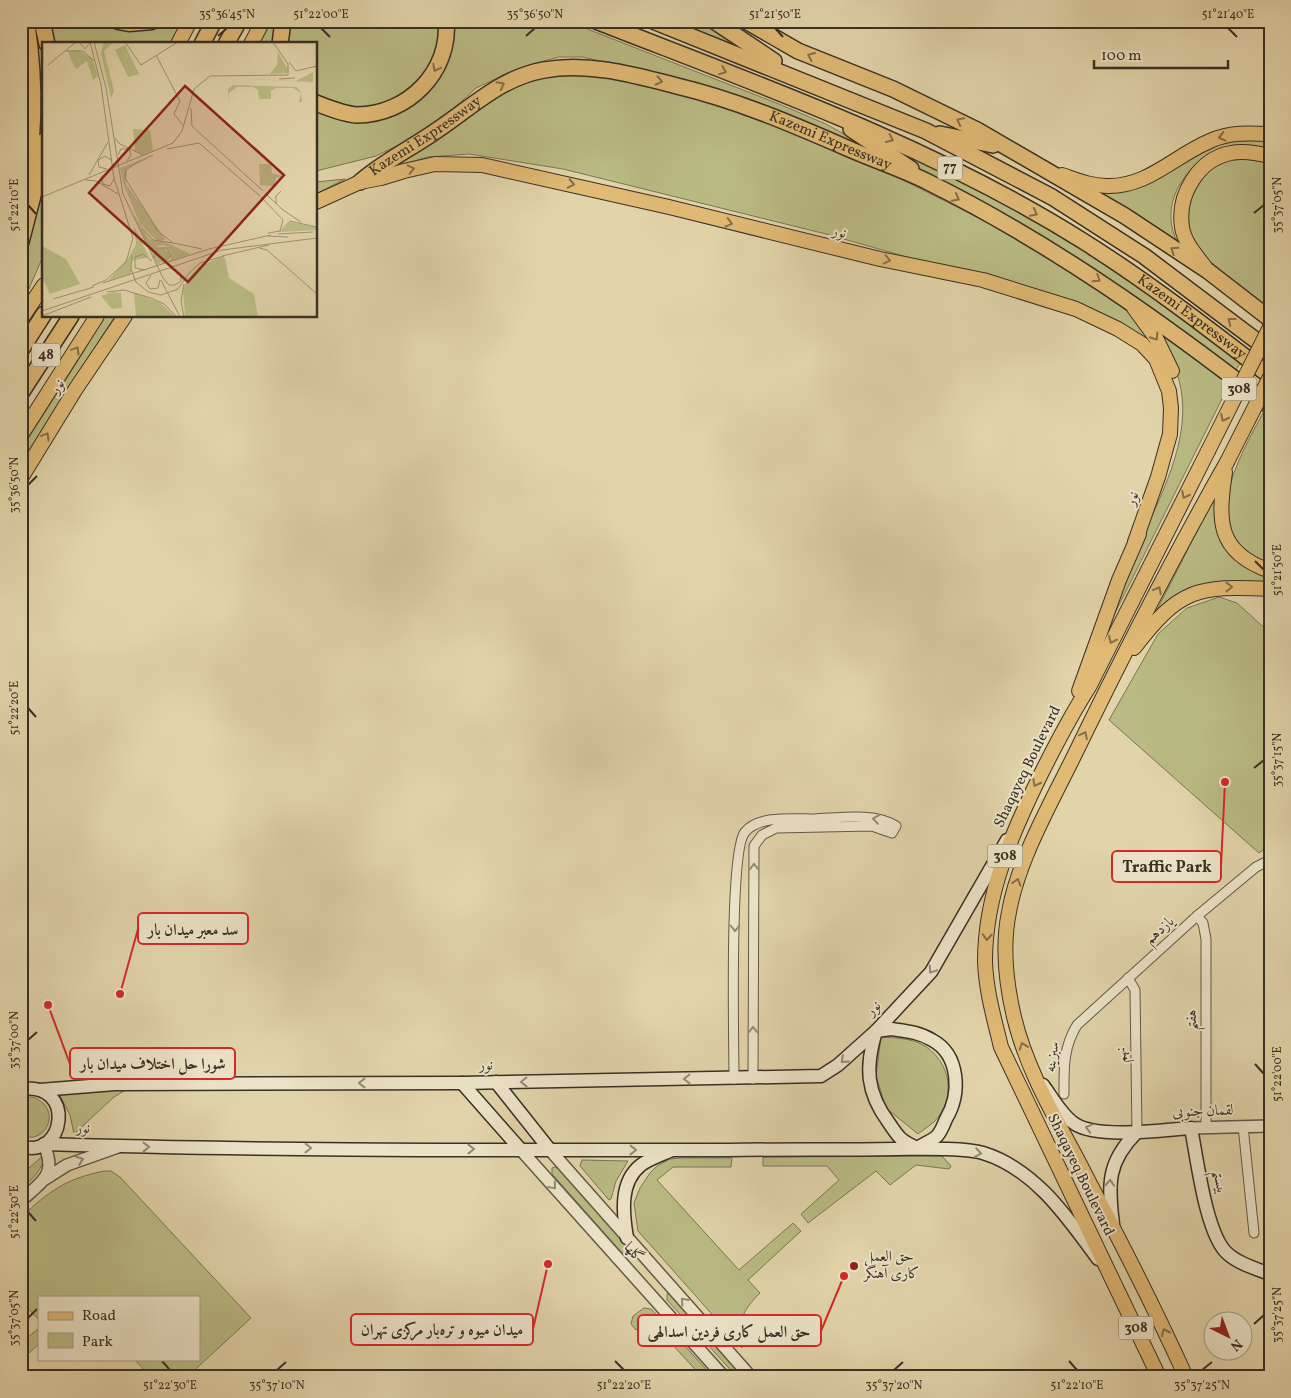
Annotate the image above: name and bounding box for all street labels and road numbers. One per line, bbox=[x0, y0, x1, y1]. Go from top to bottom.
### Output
street label: Kazemi Expressway bbox=[365, 91, 486, 181]
street label: Kazemi Expressway bbox=[766, 106, 895, 176]
road number: 77 bbox=[938, 156, 962, 180]
street label: نور bbox=[828, 221, 848, 245]
street label: Kazemi Expressway bbox=[1133, 270, 1251, 365]
road number: 48 bbox=[32, 344, 60, 366]
street label: نور bbox=[44, 375, 71, 400]
road number: 308 bbox=[1222, 378, 1256, 400]
street label: نور bbox=[1120, 489, 1145, 511]
street label: Shaqayeq Boulevard bbox=[989, 702, 1067, 832]
road number: 308 bbox=[988, 844, 1022, 868]
street label: یازدهم bbox=[1140, 911, 1182, 952]
street label: نور bbox=[860, 997, 886, 1023]
street label: هفتم bbox=[1182, 1010, 1206, 1030]
street label: سبزینه bbox=[1040, 1040, 1066, 1074]
street label: نهم bbox=[1111, 1047, 1135, 1063]
street label: نور bbox=[477, 1055, 493, 1077]
street label: لقمان جنوبی bbox=[1172, 1100, 1234, 1124]
street label: Shaqayeq Boulevard bbox=[1041, 1110, 1119, 1240]
street label: نور bbox=[74, 1118, 91, 1140]
street label: بیستم bbox=[1203, 1168, 1232, 1197]
street label: گلها bbox=[618, 1238, 648, 1268]
road number: 308 bbox=[1118, 1316, 1154, 1340]

